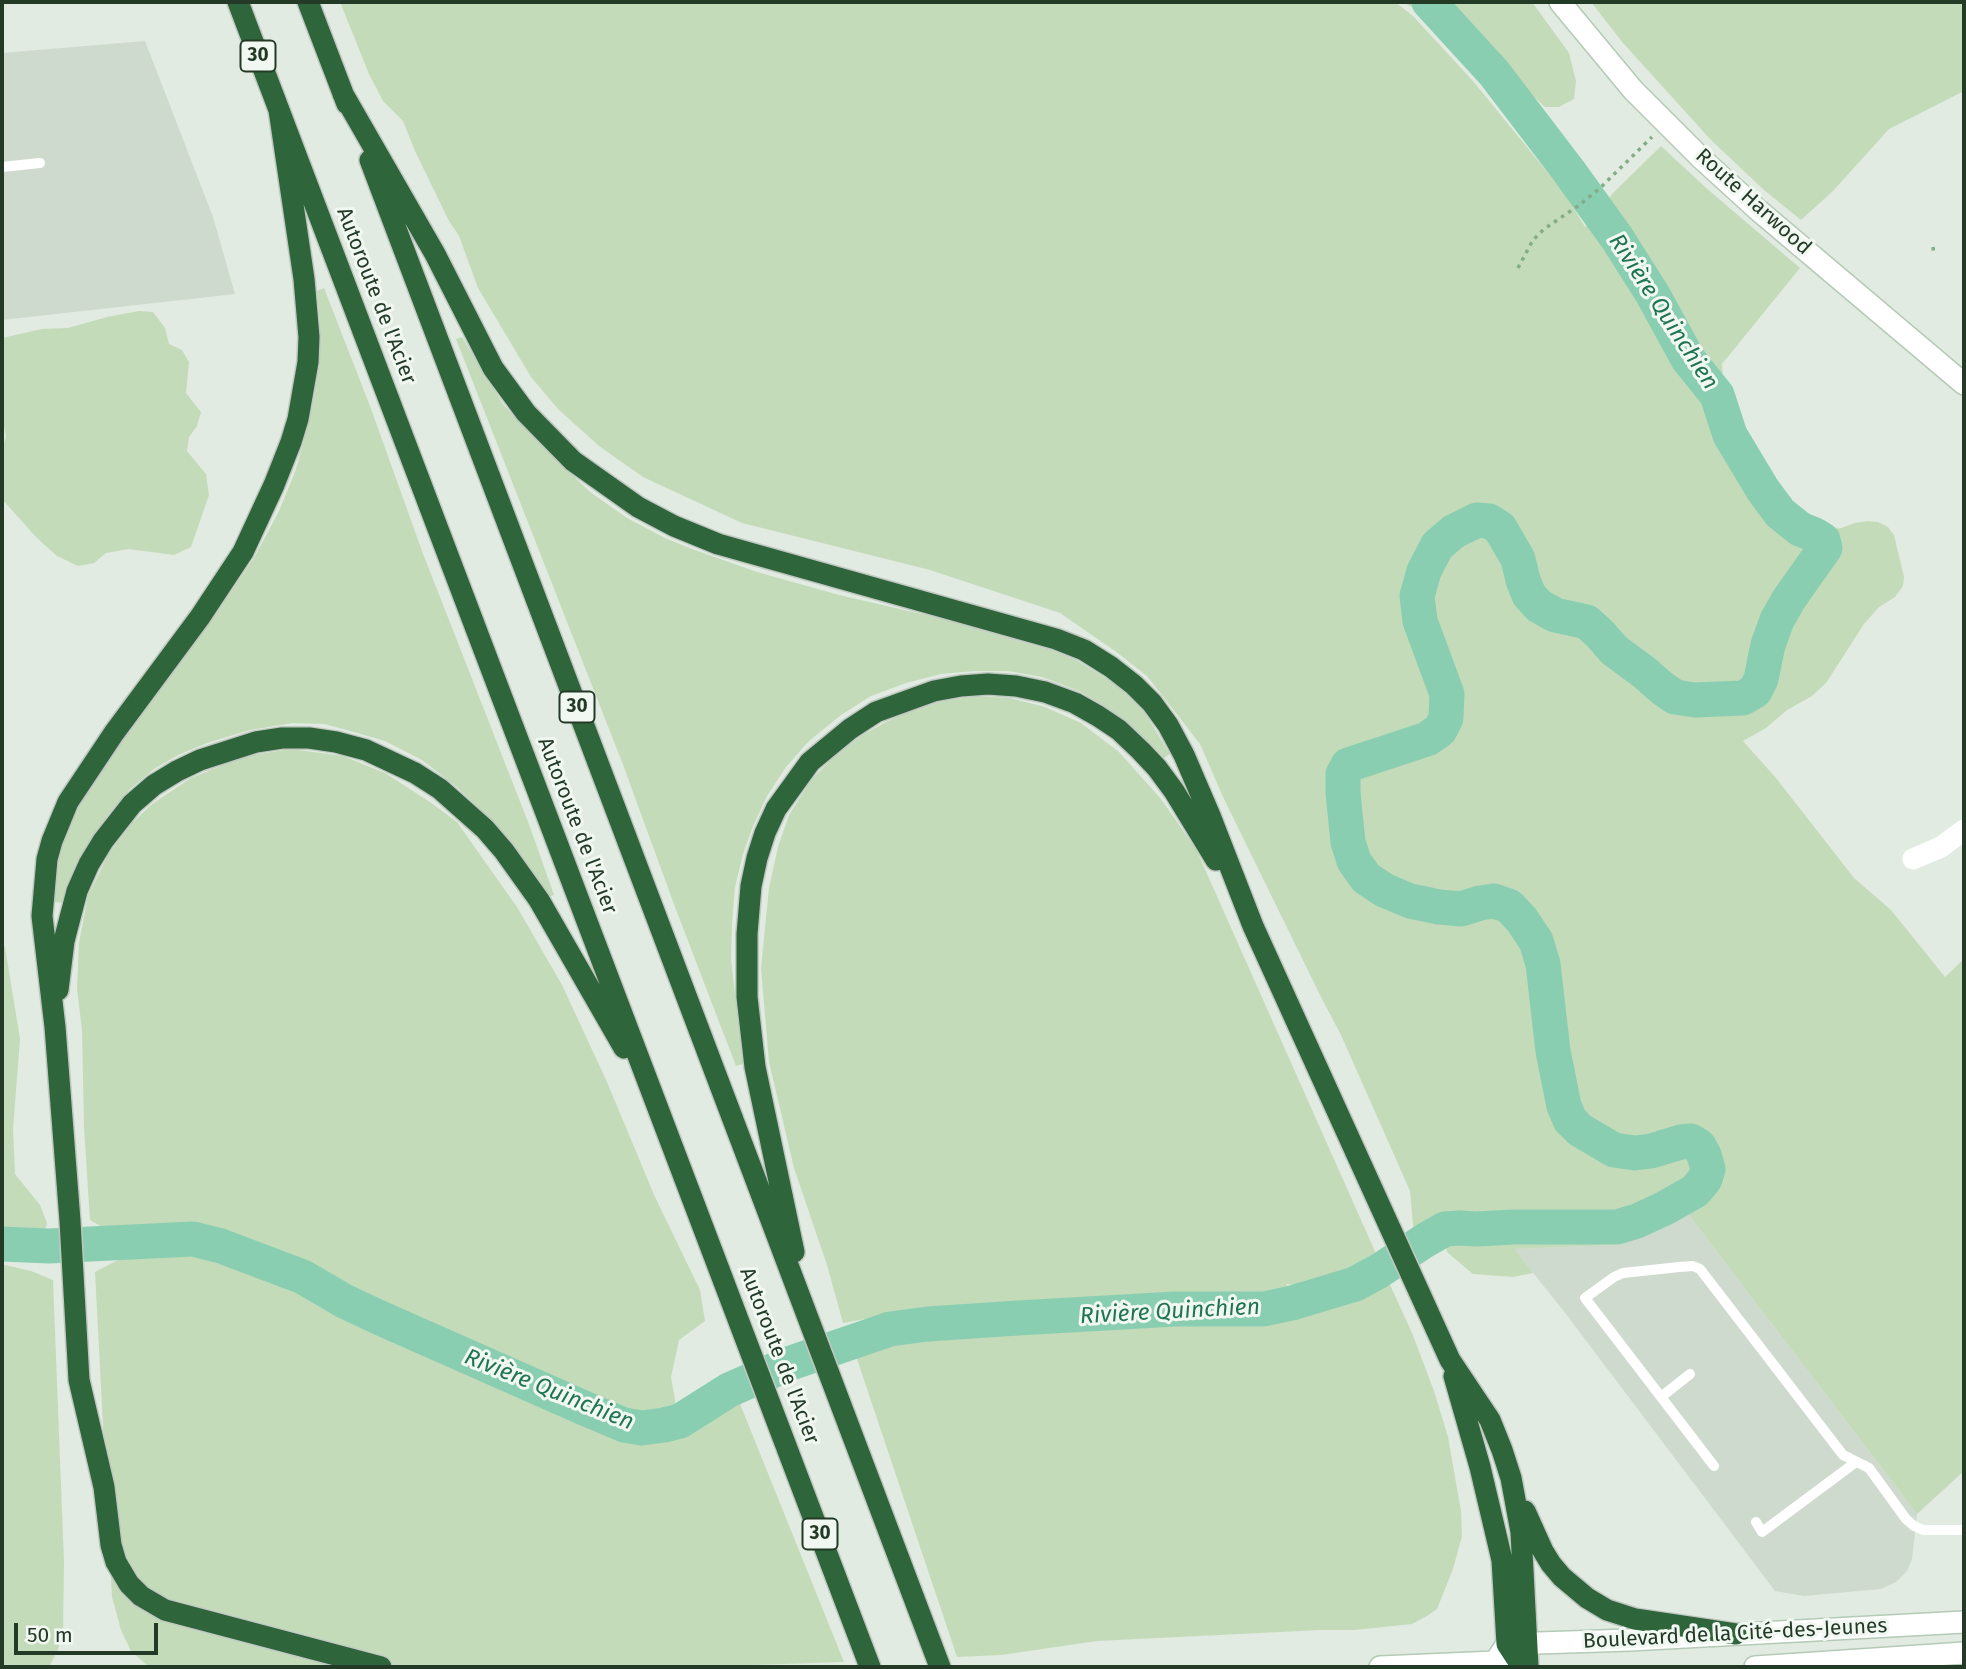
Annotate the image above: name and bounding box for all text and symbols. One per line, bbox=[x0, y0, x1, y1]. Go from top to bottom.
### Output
road number: 30 bbox=[240, 40, 276, 72]
street label: Route Harwood bbox=[1690, 143, 1816, 261]
street label: Autoroute de l'Acier bbox=[331, 204, 421, 388]
water label: Rivière Quinchien bbox=[1602, 229, 1724, 395]
road number: 30 bbox=[560, 692, 594, 722]
street label: Autoroute de l'Acier bbox=[532, 734, 622, 918]
street label: Autoroute de l'Acier bbox=[734, 1264, 824, 1448]
water label: Rivière Quinchien bbox=[1079, 1294, 1261, 1330]
water label: Rivière Quinchien bbox=[460, 1343, 638, 1437]
road number: 30 bbox=[802, 1518, 838, 1550]
scale bar bbox=[18, 1610, 161, 1654]
street label: Boulevard de la Cité-des-Jeunes bbox=[1582, 1613, 1888, 1655]
text: 50 m bbox=[27, 1622, 73, 1648]

